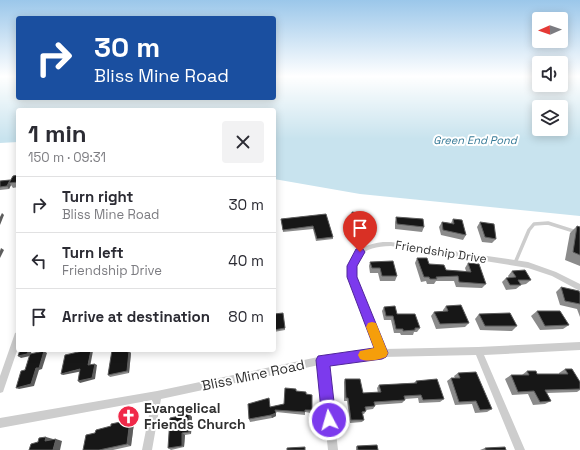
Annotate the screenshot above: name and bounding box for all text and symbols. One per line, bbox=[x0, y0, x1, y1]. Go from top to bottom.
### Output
north arrow bbox=[532, 12, 568, 48]
map controls bbox=[532, 12, 568, 136]
text: 30 m bbox=[94, 29, 160, 65]
icon: right bbox=[28, 32, 80, 84]
button: sound bbox=[532, 56, 568, 92]
text: Bliss Mine Road bbox=[94, 64, 229, 87]
button: layers bbox=[532, 100, 568, 136]
text: 1 min bbox=[28, 118, 87, 149]
button: close bbox=[222, 121, 264, 163]
water label: Green End Pond bbox=[433, 133, 519, 147]
text: 150 m · 09:31 bbox=[28, 149, 106, 166]
text: Turn right bbox=[62, 187, 133, 206]
icon: right bbox=[28, 194, 50, 216]
text: 30 m bbox=[229, 195, 264, 214]
text: Bliss Mine Road bbox=[62, 206, 159, 223]
pin bbox=[343, 211, 377, 252]
icon: arrive bbox=[349, 217, 371, 239]
street label: Friendship Drive bbox=[394, 237, 488, 267]
text: Turn left bbox=[62, 243, 124, 262]
icon: left bbox=[28, 250, 50, 272]
text: 40 m bbox=[228, 251, 264, 270]
text: Friendship Drive bbox=[62, 262, 162, 279]
icon: arrive bbox=[28, 306, 50, 328]
text: Arrive at destination bbox=[62, 307, 210, 326]
text: 80 m bbox=[228, 307, 264, 326]
street label: Bliss Mine Road bbox=[200, 355, 306, 395]
place label: Evangelical Friends Church bbox=[144, 399, 246, 433]
position arrow bbox=[308, 399, 350, 441]
church icon: Evangelical Friends Church bbox=[116, 403, 142, 429]

